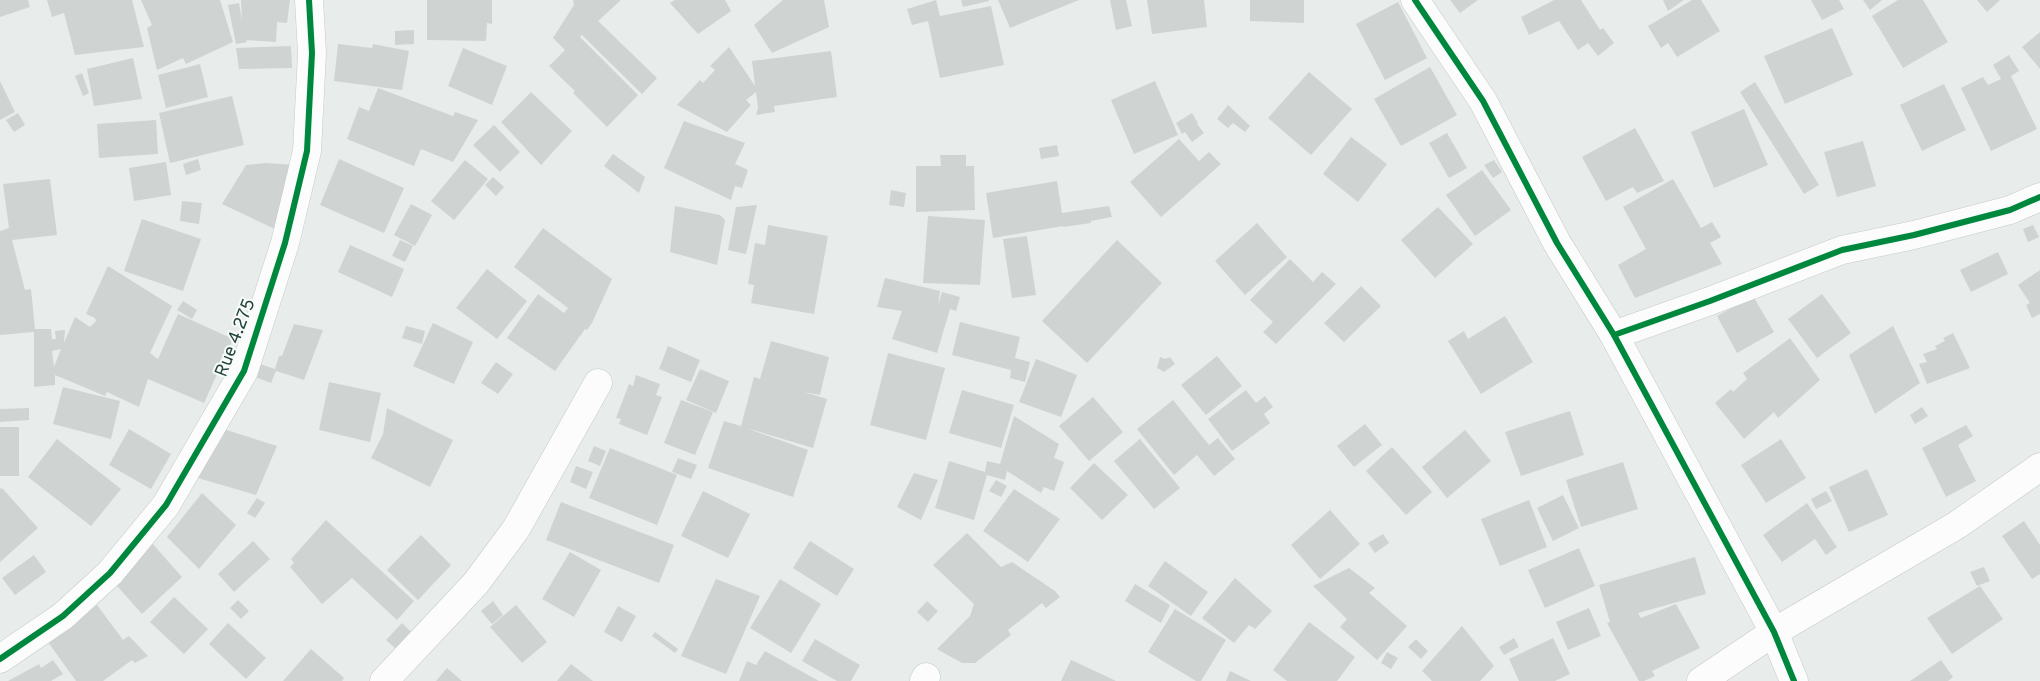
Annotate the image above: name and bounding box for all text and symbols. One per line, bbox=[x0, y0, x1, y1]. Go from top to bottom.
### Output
street label: Rue 4.275 bbox=[211, 295, 261, 381]

